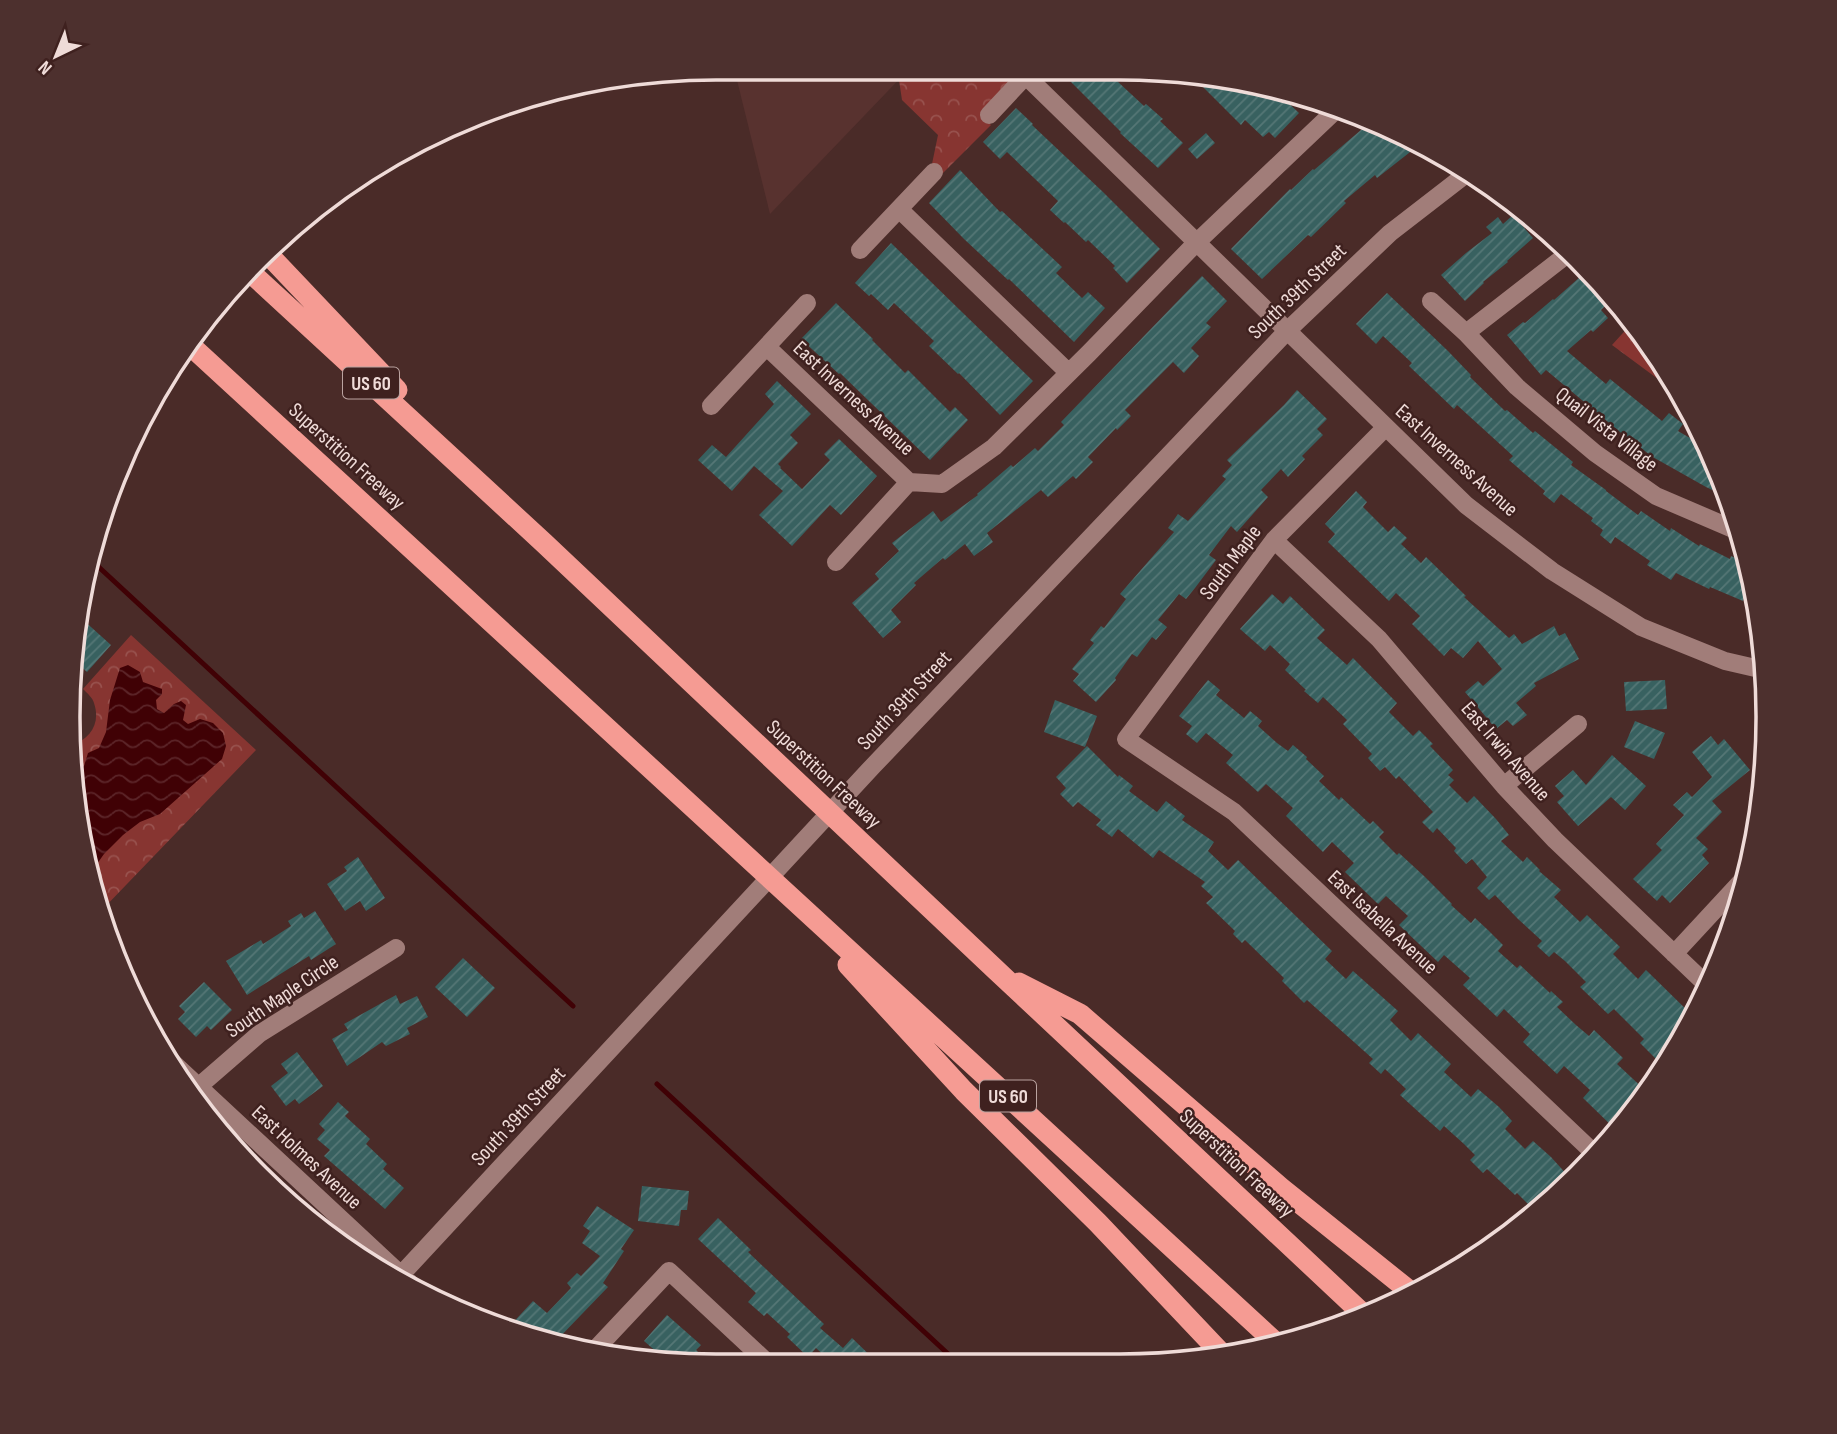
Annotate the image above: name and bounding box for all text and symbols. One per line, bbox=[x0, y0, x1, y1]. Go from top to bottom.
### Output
north arrow bbox=[21, 21, 91, 91]
text: N bbox=[34, 55, 57, 79]
street label: South 39th Street bbox=[1243, 238, 1352, 344]
street label: East Inverness Avenue bbox=[788, 336, 919, 461]
road number: US 60 bbox=[343, 368, 399, 398]
street label: Quail Vista Village bbox=[1551, 382, 1663, 477]
street label: Superstition Freeway bbox=[283, 398, 410, 515]
street label: East Inverness Avenue bbox=[1390, 399, 1523, 522]
street label: South Maple bbox=[1194, 520, 1267, 604]
street label: South 39th Street bbox=[852, 646, 957, 755]
street label: East Irwin Avenue bbox=[1456, 696, 1556, 806]
street label: Superstition Freeway bbox=[761, 715, 886, 834]
street label: East Isabella Avenue bbox=[1322, 865, 1443, 980]
street label: South Maple Circle bbox=[221, 950, 343, 1043]
street label: South 39th Street bbox=[466, 1062, 571, 1171]
road number: US 60 bbox=[980, 1080, 1036, 1112]
street label: East Holmes Avenue bbox=[247, 1100, 367, 1215]
street label: Superstition Freeway bbox=[1174, 1104, 1299, 1223]

